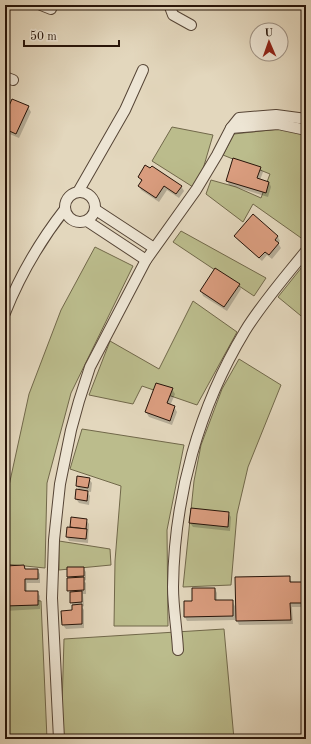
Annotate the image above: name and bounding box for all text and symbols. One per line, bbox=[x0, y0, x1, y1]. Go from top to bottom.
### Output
scale bar bbox=[24, 22, 119, 48]
north arrow bbox=[249, 22, 289, 62]
text: U bbox=[264, 28, 274, 39]
text: 50 m bbox=[30, 30, 57, 43]

